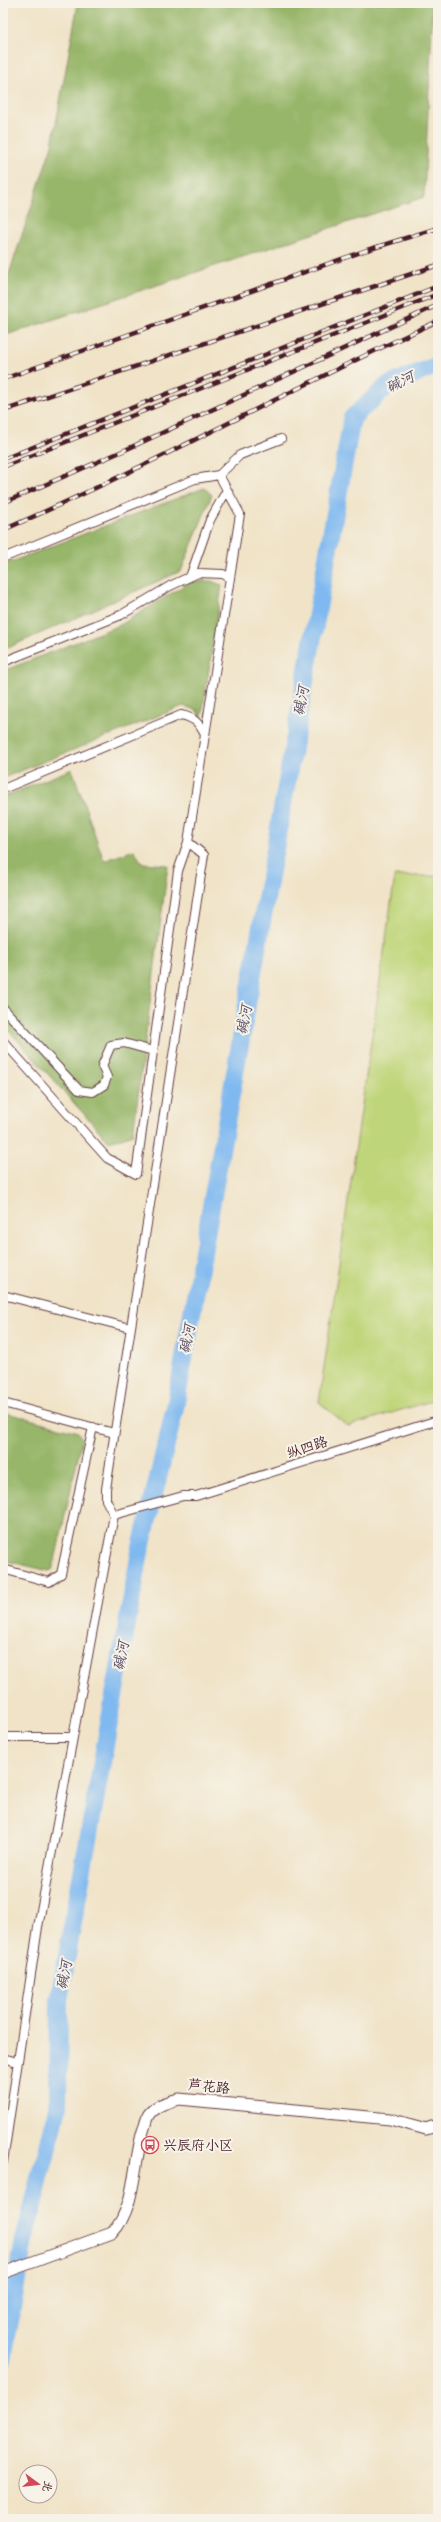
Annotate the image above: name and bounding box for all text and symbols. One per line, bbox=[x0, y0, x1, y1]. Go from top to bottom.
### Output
water label: 碱河 bbox=[383, 366, 421, 398]
water label: 碱河 bbox=[290, 682, 314, 718]
water label: 碱河 bbox=[233, 1001, 257, 1037]
water label: 碱河 bbox=[176, 1320, 200, 1356]
street label: 纵四路 bbox=[285, 1433, 330, 1462]
water label: 碱河 bbox=[110, 1637, 134, 1673]
water label: 碱河 bbox=[53, 1956, 77, 1992]
street label: 芦花路 bbox=[187, 2076, 231, 2097]
bus stop icon: 兴辰府小区 bbox=[140, 2135, 160, 2155]
place label: 兴辰府小区 bbox=[163, 2137, 233, 2154]
north arrow bbox=[18, 2464, 58, 2504]
text: 北 bbox=[39, 2479, 55, 2493]

